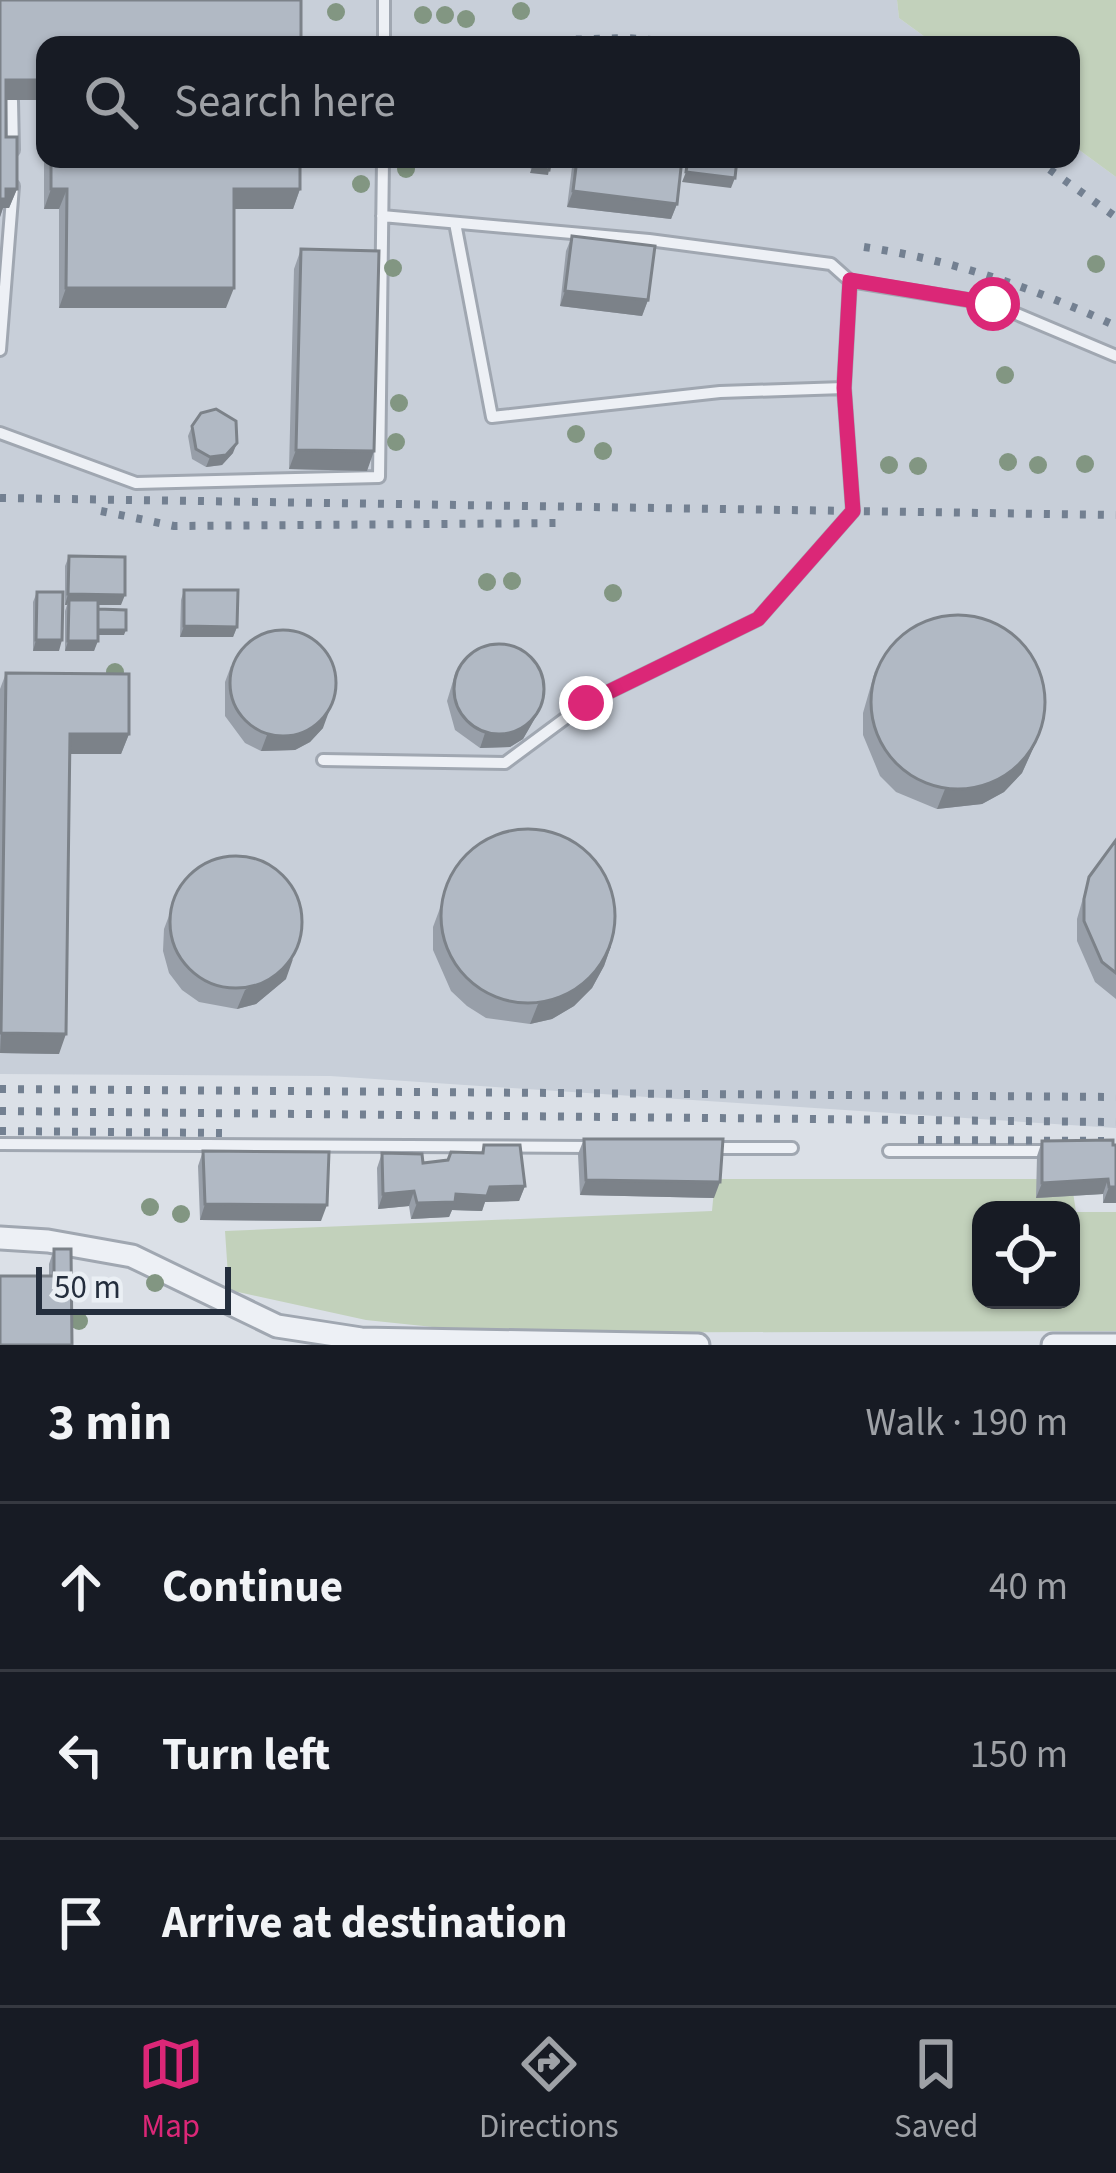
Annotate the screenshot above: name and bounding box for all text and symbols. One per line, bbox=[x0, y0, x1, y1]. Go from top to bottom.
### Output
search box bbox=[36, 36, 1080, 168]
icon: search bbox=[78, 69, 144, 135]
text: Search here bbox=[174, 70, 396, 134]
route start bbox=[966, 277, 1020, 331]
route end bbox=[559, 676, 613, 730]
map controls bbox=[972, 1201, 1080, 1309]
button: locate bbox=[972, 1201, 1080, 1309]
scale bar bbox=[36, 1261, 231, 1314]
text: 50 m bbox=[54, 1264, 121, 1311]
text: 3 min bbox=[48, 1387, 172, 1459]
text: Walk · 190 m bbox=[865, 1395, 1068, 1451]
icon: ahead bbox=[48, 1554, 114, 1620]
text: Continue bbox=[162, 1555, 343, 1619]
text: 40 m bbox=[989, 1559, 1068, 1615]
icon: left bbox=[48, 1722, 114, 1788]
text: Turn left bbox=[162, 1723, 330, 1787]
text: 150 m bbox=[970, 1727, 1068, 1783]
icon: arrive bbox=[48, 1890, 114, 1956]
text: Arrive at destination bbox=[162, 1891, 567, 1955]
tab: Map bbox=[138, 2031, 204, 2150]
tab: Directions bbox=[479, 2031, 619, 2150]
tab: Saved bbox=[894, 2031, 978, 2150]

